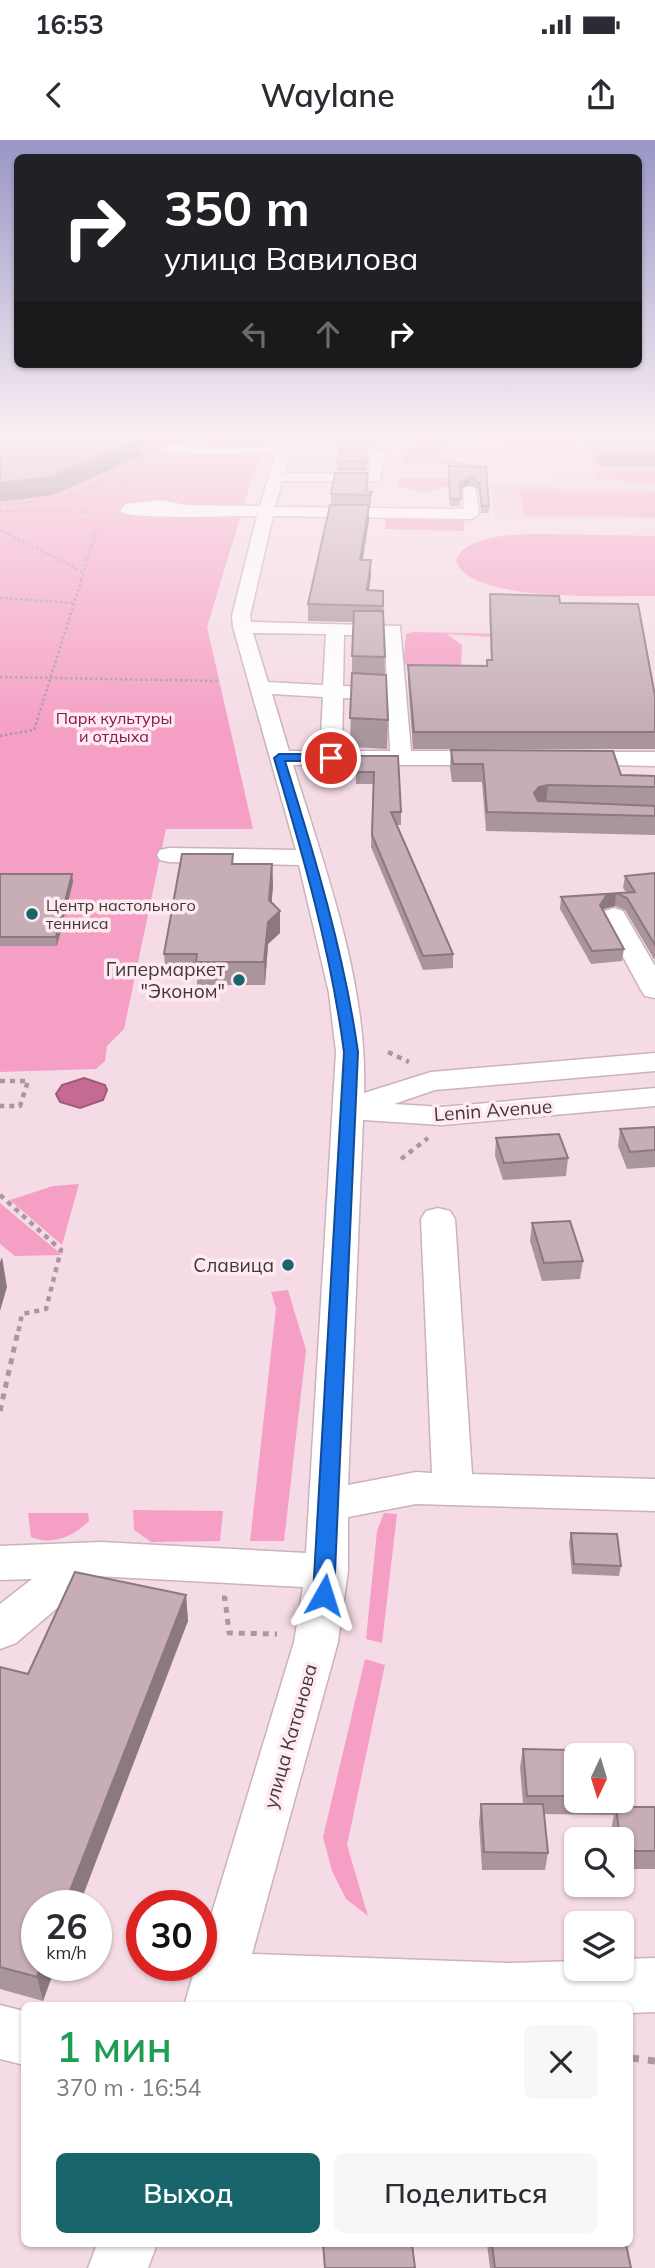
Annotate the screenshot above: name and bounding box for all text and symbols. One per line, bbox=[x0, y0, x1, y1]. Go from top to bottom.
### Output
text: 16:53 bbox=[35, 8, 104, 41]
text: Waylane bbox=[260, 75, 395, 115]
icon: back bbox=[35, 76, 73, 114]
icon: share bbox=[582, 76, 620, 114]
text: 350 m bbox=[164, 177, 310, 238]
icon: right bbox=[49, 182, 140, 273]
text: улица Вавилова bbox=[164, 238, 419, 278]
icon: left bbox=[236, 315, 274, 353]
icon: ahead bbox=[309, 315, 347, 353]
icon: right bbox=[382, 315, 420, 353]
park label: Парк культуры и отдыха bbox=[56, 708, 172, 746]
pin bbox=[301, 728, 361, 788]
icon: arrive bbox=[312, 739, 350, 777]
place label: Центр настольного тенниса bbox=[46, 895, 196, 933]
marker: Центр настольного тенниса bbox=[24, 906, 40, 922]
place label: Гипермаркет "Эконом" bbox=[106, 957, 225, 1003]
marker: Гипермаркет "Эконом" bbox=[231, 972, 247, 988]
street label: Lenin Avenue bbox=[433, 1094, 553, 1126]
place label: Славица bbox=[193, 1253, 274, 1277]
marker: Славица bbox=[280, 1257, 296, 1273]
position arrow bbox=[287, 1558, 361, 1632]
street label: улица Катанова bbox=[258, 1661, 322, 1811]
north arrow bbox=[564, 1743, 634, 1813]
map controls bbox=[564, 1743, 634, 1981]
button: search bbox=[564, 1827, 634, 1897]
speed limit sign: 30 bbox=[126, 1890, 217, 1981]
text: 26 bbox=[45, 1904, 88, 1948]
button: layers bbox=[564, 1911, 634, 1981]
text: km/h bbox=[46, 1941, 87, 1964]
text: 1 мин bbox=[56, 2020, 172, 2073]
button: close bbox=[524, 2025, 598, 2099]
text: 370 m · 16:54 bbox=[56, 2073, 201, 2102]
button: Выход bbox=[56, 2153, 320, 2233]
button: Поделиться bbox=[334, 2153, 598, 2233]

